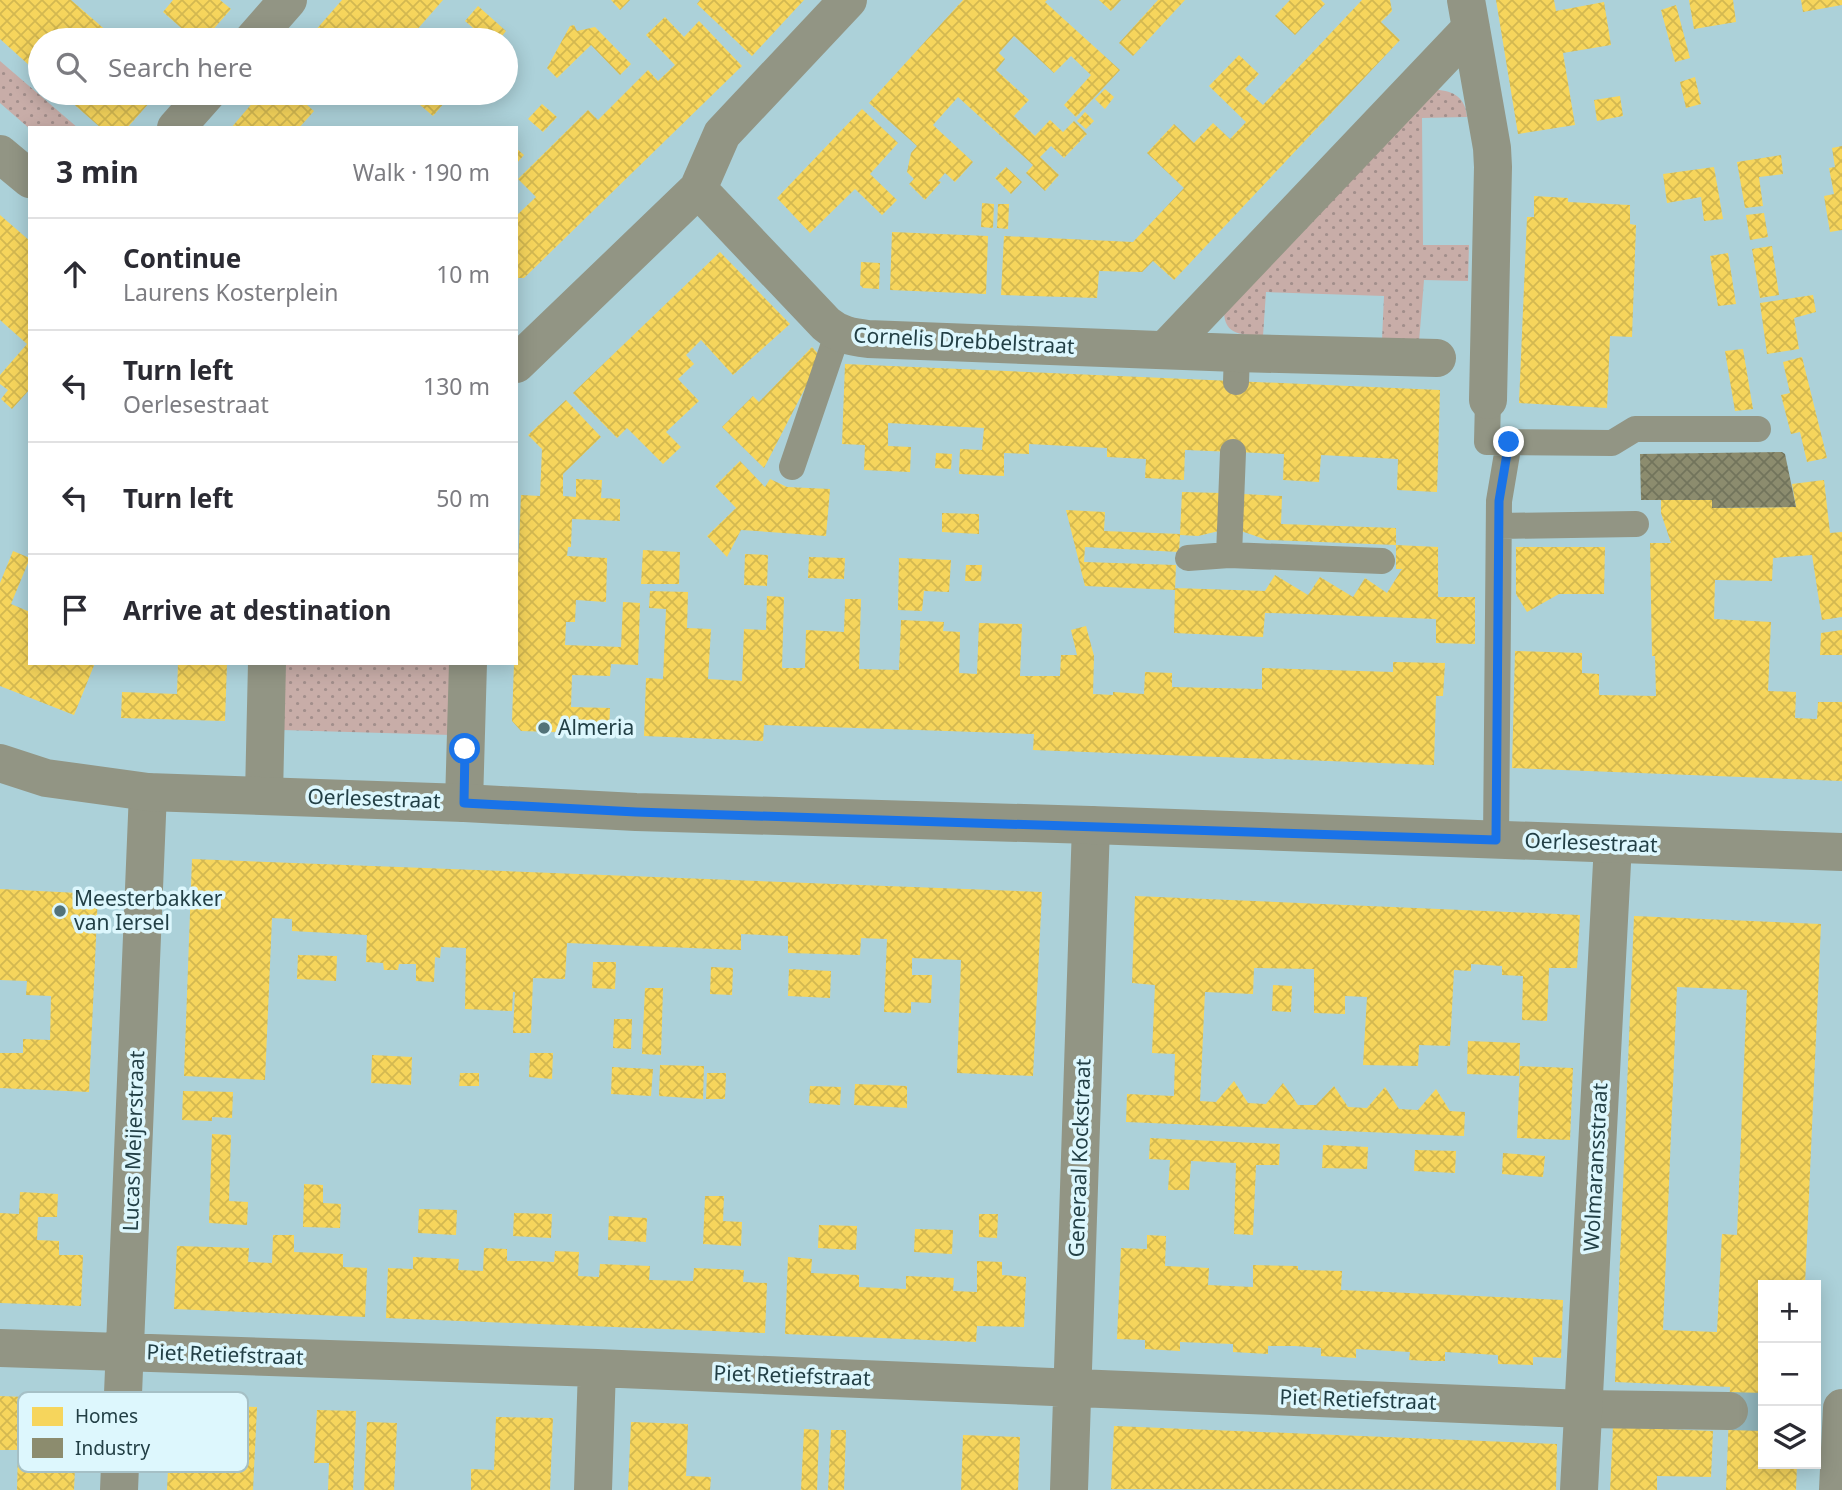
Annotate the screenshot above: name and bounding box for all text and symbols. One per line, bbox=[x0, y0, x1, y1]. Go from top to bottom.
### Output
search box bbox=[28, 28, 518, 105]
icon: search bbox=[52, 48, 90, 86]
text: Search here bbox=[108, 49, 253, 85]
text: 3 min bbox=[56, 151, 139, 192]
text: Walk · 190 m bbox=[353, 156, 490, 188]
text: Continue bbox=[123, 240, 241, 276]
icon: ahead bbox=[56, 255, 94, 293]
text: 10 m bbox=[436, 258, 490, 290]
text: Laurens Kosterplein bbox=[123, 276, 339, 308]
street label: Cornelis Drebbelstraat bbox=[853, 320, 1076, 360]
text: Turn left bbox=[123, 352, 234, 388]
icon: left bbox=[56, 367, 94, 405]
text: 130 m bbox=[423, 370, 490, 402]
text: Oerlesestraat bbox=[123, 388, 269, 420]
route end bbox=[1493, 426, 1524, 457]
icon: left bbox=[56, 479, 94, 517]
text: Turn left bbox=[123, 480, 234, 516]
text: 50 m bbox=[436, 482, 490, 514]
icon: arrive bbox=[56, 591, 94, 629]
text: Arrive at destination bbox=[123, 592, 392, 628]
place label: Almeria bbox=[558, 713, 634, 741]
marker: Almeria bbox=[536, 720, 552, 736]
route start bbox=[449, 733, 480, 764]
street label: Oerlesestraat bbox=[307, 782, 441, 814]
street label: Oerlesestraat bbox=[1524, 826, 1658, 858]
place label: Meesterbakker van Iersel bbox=[74, 884, 223, 936]
marker: Meesterbakker van Iersel bbox=[52, 903, 68, 919]
street label: Lucas Meijerstraat bbox=[116, 1050, 150, 1232]
street label: Generaal Kockstraat bbox=[1062, 1058, 1096, 1258]
street label: Wolmaransstraat bbox=[1577, 1082, 1613, 1252]
map controls bbox=[1758, 1280, 1821, 1469]
button: + bbox=[1758, 1280, 1821, 1343]
street label: Piet Retiefstraat bbox=[146, 1337, 304, 1371]
button: − bbox=[1758, 1343, 1821, 1406]
street label: Piet Retiefstraat bbox=[713, 1358, 871, 1392]
street label: Piet Retiefstraat bbox=[1279, 1382, 1437, 1416]
legend bbox=[18, 1392, 248, 1472]
text: Homes bbox=[75, 1403, 138, 1429]
button: layers bbox=[1758, 1406, 1821, 1469]
text: Industry bbox=[75, 1435, 150, 1461]

